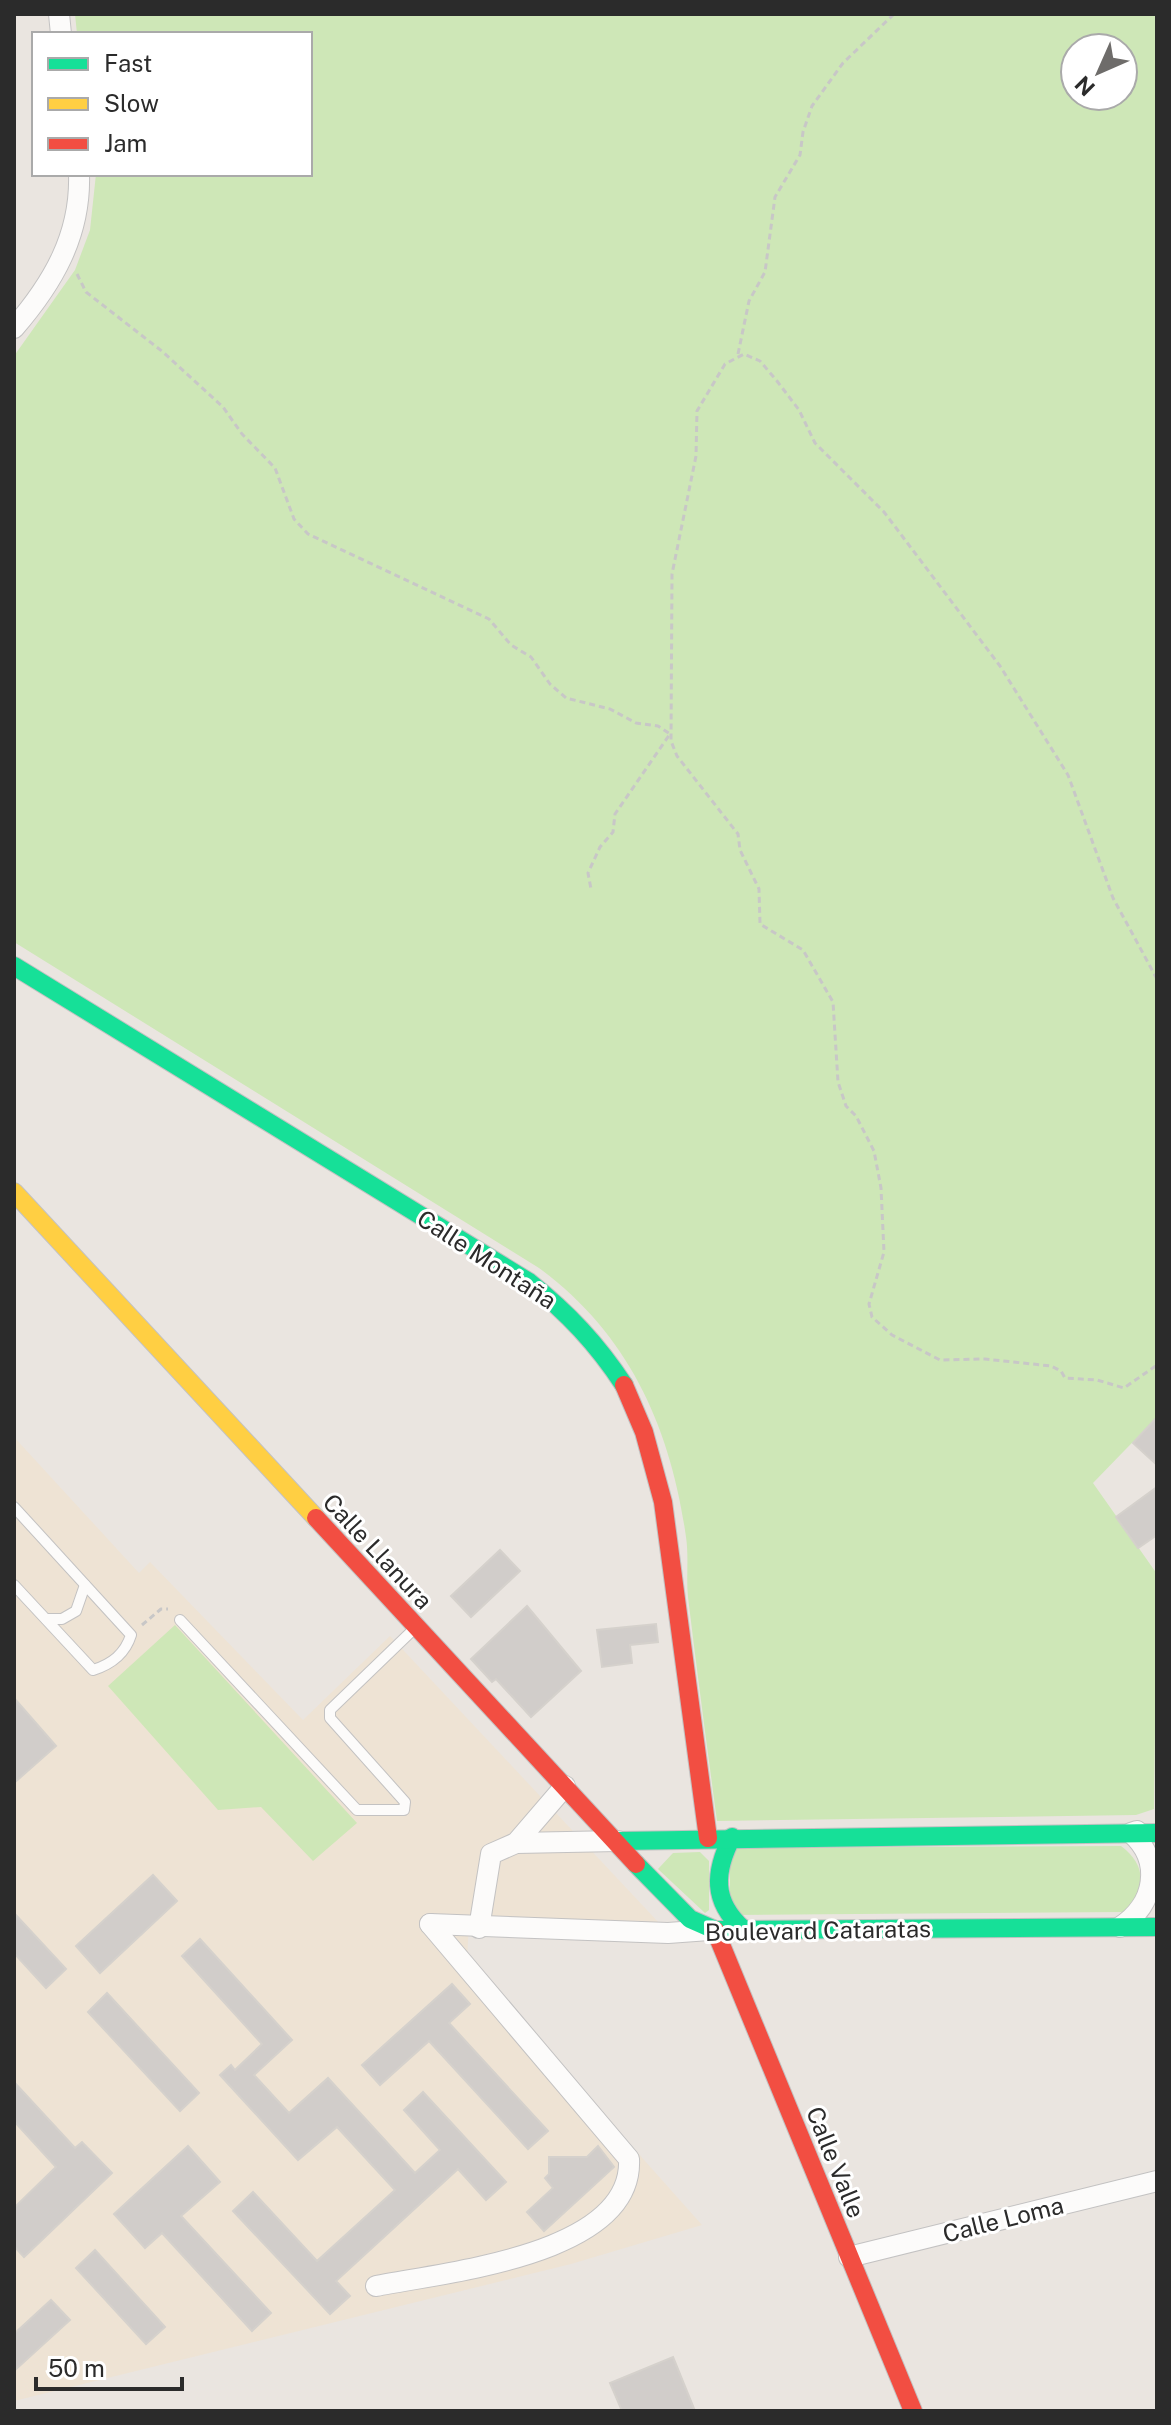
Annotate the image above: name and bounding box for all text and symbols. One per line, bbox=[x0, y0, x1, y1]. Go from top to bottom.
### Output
legend bbox=[32, 32, 312, 176]
north arrow bbox=[1059, 32, 1139, 112]
text: Fast bbox=[104, 49, 152, 77]
text: N bbox=[1070, 71, 1100, 101]
text: Slow bbox=[104, 89, 159, 117]
text: Jam bbox=[104, 129, 147, 157]
street label: Calle Montaña bbox=[412, 1204, 562, 1314]
street label: Calle Llanura bbox=[318, 1488, 438, 1614]
street label: Boulevard Cataratas bbox=[705, 1914, 931, 1946]
street label: Calle Valle bbox=[801, 2102, 871, 2222]
street label: Calle Loma bbox=[940, 2190, 1066, 2248]
scale bar bbox=[36, 2341, 182, 2391]
text: 50 m bbox=[48, 2354, 105, 2382]

